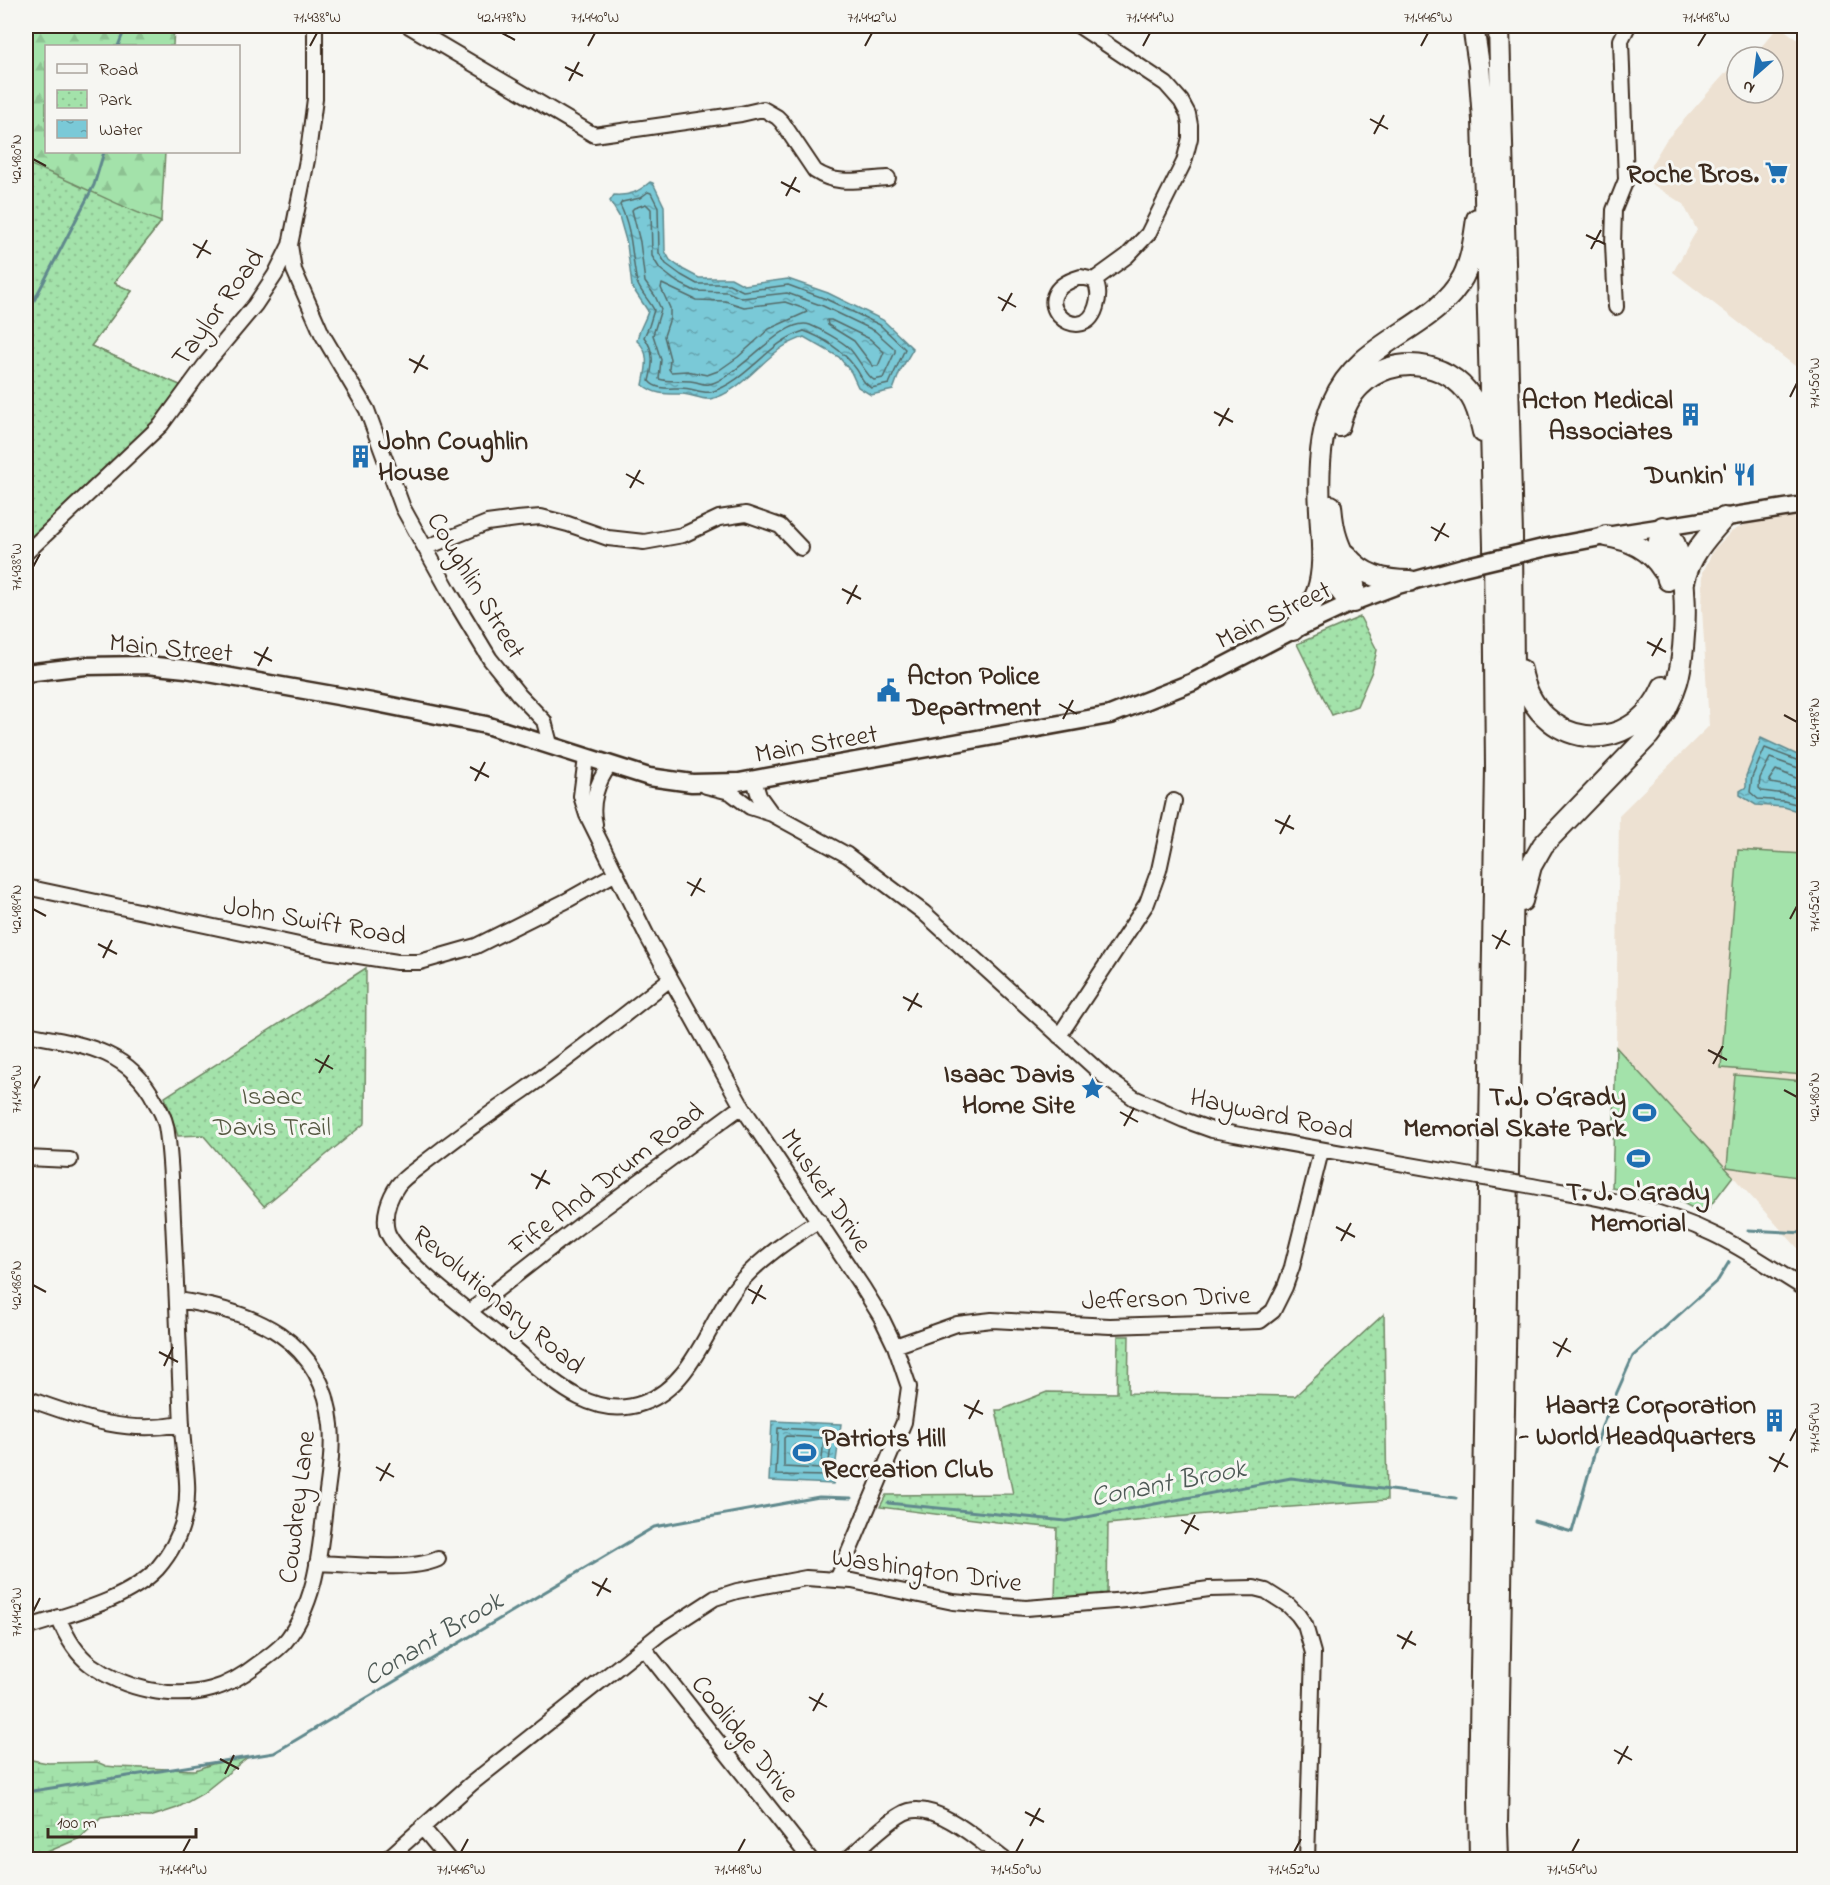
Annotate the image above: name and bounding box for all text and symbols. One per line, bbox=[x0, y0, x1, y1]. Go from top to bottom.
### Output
text: 71.438°W bbox=[293, 7, 341, 29]
text: 42.478°N bbox=[478, 7, 526, 29]
text: 71.440°W bbox=[571, 7, 619, 29]
text: 71.442°W bbox=[847, 7, 897, 29]
text: 71.444°W bbox=[1126, 7, 1174, 29]
text: 71.446°W bbox=[1404, 7, 1452, 29]
text: 71.448°W bbox=[1682, 7, 1730, 29]
legend bbox=[45, 45, 240, 153]
north arrow bbox=[1725, 45, 1785, 105]
text: Road bbox=[99, 58, 138, 84]
text: N bbox=[1738, 73, 1759, 100]
text: Park bbox=[99, 88, 132, 114]
text: Water bbox=[99, 118, 143, 144]
text: 42.480°N bbox=[6, 134, 28, 184]
place label: Roche Bros. bbox=[1627, 156, 1759, 195]
supermarket icon: Roche Bros. bbox=[1764, 160, 1790, 186]
street label: Taylor Road bbox=[163, 241, 275, 376]
text: 71.450°W bbox=[1804, 358, 1826, 408]
place label: Acton Medical Associates bbox=[1522, 382, 1673, 452]
building icon: Acton Medical Associates bbox=[1678, 402, 1704, 428]
place label: John Coughlin House bbox=[378, 423, 528, 493]
building icon: John Coughlin House bbox=[347, 443, 373, 469]
place label: Dunkin' bbox=[1643, 457, 1726, 496]
restaurant icon: Dunkin' bbox=[1731, 461, 1757, 487]
street label: Coughlin Street bbox=[415, 505, 534, 667]
text: 71.438°W bbox=[6, 543, 28, 591]
street label: Main Street bbox=[1210, 572, 1338, 661]
street label: Main Street bbox=[107, 625, 234, 674]
place label: Acton Police Department bbox=[905, 658, 1042, 728]
public building icon: Acton Police Department bbox=[876, 678, 902, 704]
text: 42.478°N bbox=[1804, 698, 1826, 746]
street label: Main Street bbox=[752, 715, 881, 775]
text: 71.452°W bbox=[1804, 880, 1826, 932]
text: 42.484°N bbox=[6, 885, 28, 933]
street label: John Swift Road bbox=[220, 887, 409, 958]
place label: Isaac Davis Home Site bbox=[944, 1056, 1076, 1126]
text: 71.440°W bbox=[6, 1065, 28, 1113]
text: 42.480°N bbox=[1804, 1072, 1826, 1122]
place icon: Isaac Davis Home Site bbox=[1080, 1076, 1106, 1102]
park label: Isaac Davis Trail bbox=[212, 1078, 331, 1148]
street label: Hayward Road bbox=[1186, 1079, 1357, 1152]
place label: T.J. O’Grady Memorial Skate Park bbox=[1403, 1079, 1627, 1149]
street label: Fife And Drum Road bbox=[501, 1094, 713, 1267]
sports icon: T.J. O’Grady Memorial Skate Park bbox=[1631, 1099, 1657, 1125]
street label: Musket Drive bbox=[769, 1122, 881, 1262]
sports icon: T. J. O'Grady Memorial bbox=[1625, 1146, 1651, 1172]
place label: T. J. O'Grady Memorial bbox=[1566, 1174, 1710, 1244]
street label: Revolutionary Road bbox=[402, 1217, 592, 1385]
text: 42.486°N bbox=[6, 1260, 28, 1310]
street label: Jefferson Drive bbox=[1081, 1277, 1252, 1322]
place label: Haartz Corporation - World Headquarters bbox=[1518, 1387, 1756, 1457]
text: 71.454°W bbox=[1804, 1403, 1826, 1453]
building icon: Haartz Corporation - World Headquarters bbox=[1761, 1407, 1787, 1433]
place label: Patriots Hill Recreation Club bbox=[822, 1420, 994, 1490]
street label: Cowdrey Lane bbox=[270, 1428, 327, 1586]
sports icon: Patriots Hill Recreation Club bbox=[791, 1440, 817, 1466]
water label: Conant Brook bbox=[1088, 1449, 1251, 1520]
street label: Washington Drive bbox=[829, 1539, 1025, 1604]
water label: Conant Brook bbox=[356, 1581, 513, 1698]
text: 71.442°W bbox=[6, 1587, 28, 1637]
street label: Coolidge Drive bbox=[680, 1667, 808, 1812]
scale bar bbox=[48, 1801, 196, 1839]
text: 100 m bbox=[57, 1811, 97, 1837]
text: 71.444°W bbox=[159, 1859, 207, 1881]
text: 71.446°W bbox=[437, 1859, 485, 1881]
text: 71.448°W bbox=[714, 1859, 762, 1881]
text: 71.450°W bbox=[991, 1859, 1041, 1881]
text: 71.452°W bbox=[1268, 1859, 1320, 1881]
text: 71.454°W bbox=[1547, 1859, 1597, 1881]

